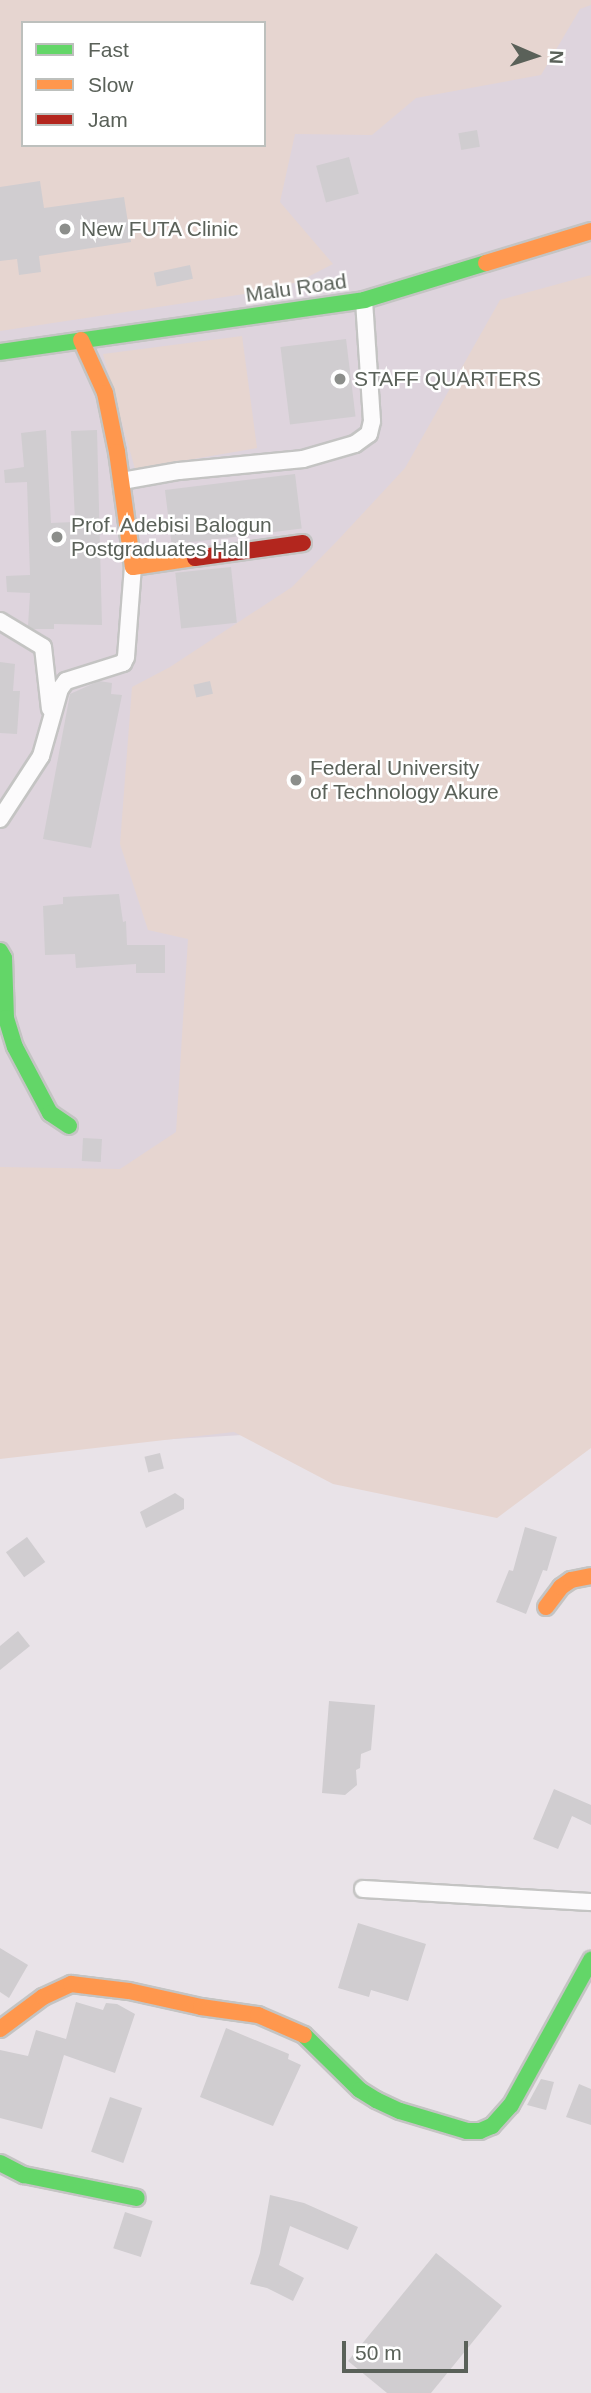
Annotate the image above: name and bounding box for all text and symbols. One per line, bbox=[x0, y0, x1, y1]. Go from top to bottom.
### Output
legend bbox=[21, 21, 266, 147]
north arrow bbox=[500, 21, 570, 91]
text: Fast bbox=[88, 38, 129, 61]
text: N bbox=[546, 50, 567, 65]
text: Slow bbox=[88, 73, 134, 96]
text: Jam bbox=[88, 108, 128, 131]
place label: New FUTA Clinic bbox=[81, 216, 239, 242]
marker: New FUTA Clinic bbox=[55, 219, 75, 239]
street label: Malu Road bbox=[244, 268, 348, 308]
place label: STAFF QUARTERS bbox=[354, 366, 541, 392]
marker: STAFF QUARTERS bbox=[332, 371, 348, 387]
place label: Prof. Adebisi Balogun Postgraduates Hall bbox=[71, 512, 273, 562]
marker: Prof. Adebisi Balogun Postgraduates Hall bbox=[49, 529, 65, 545]
place label: Federal University of Technology Akure bbox=[310, 755, 500, 805]
marker: Federal University of Technology Akure bbox=[288, 772, 304, 788]
scale bar bbox=[346, 2326, 472, 2370]
text: 50 m bbox=[355, 2341, 402, 2364]

